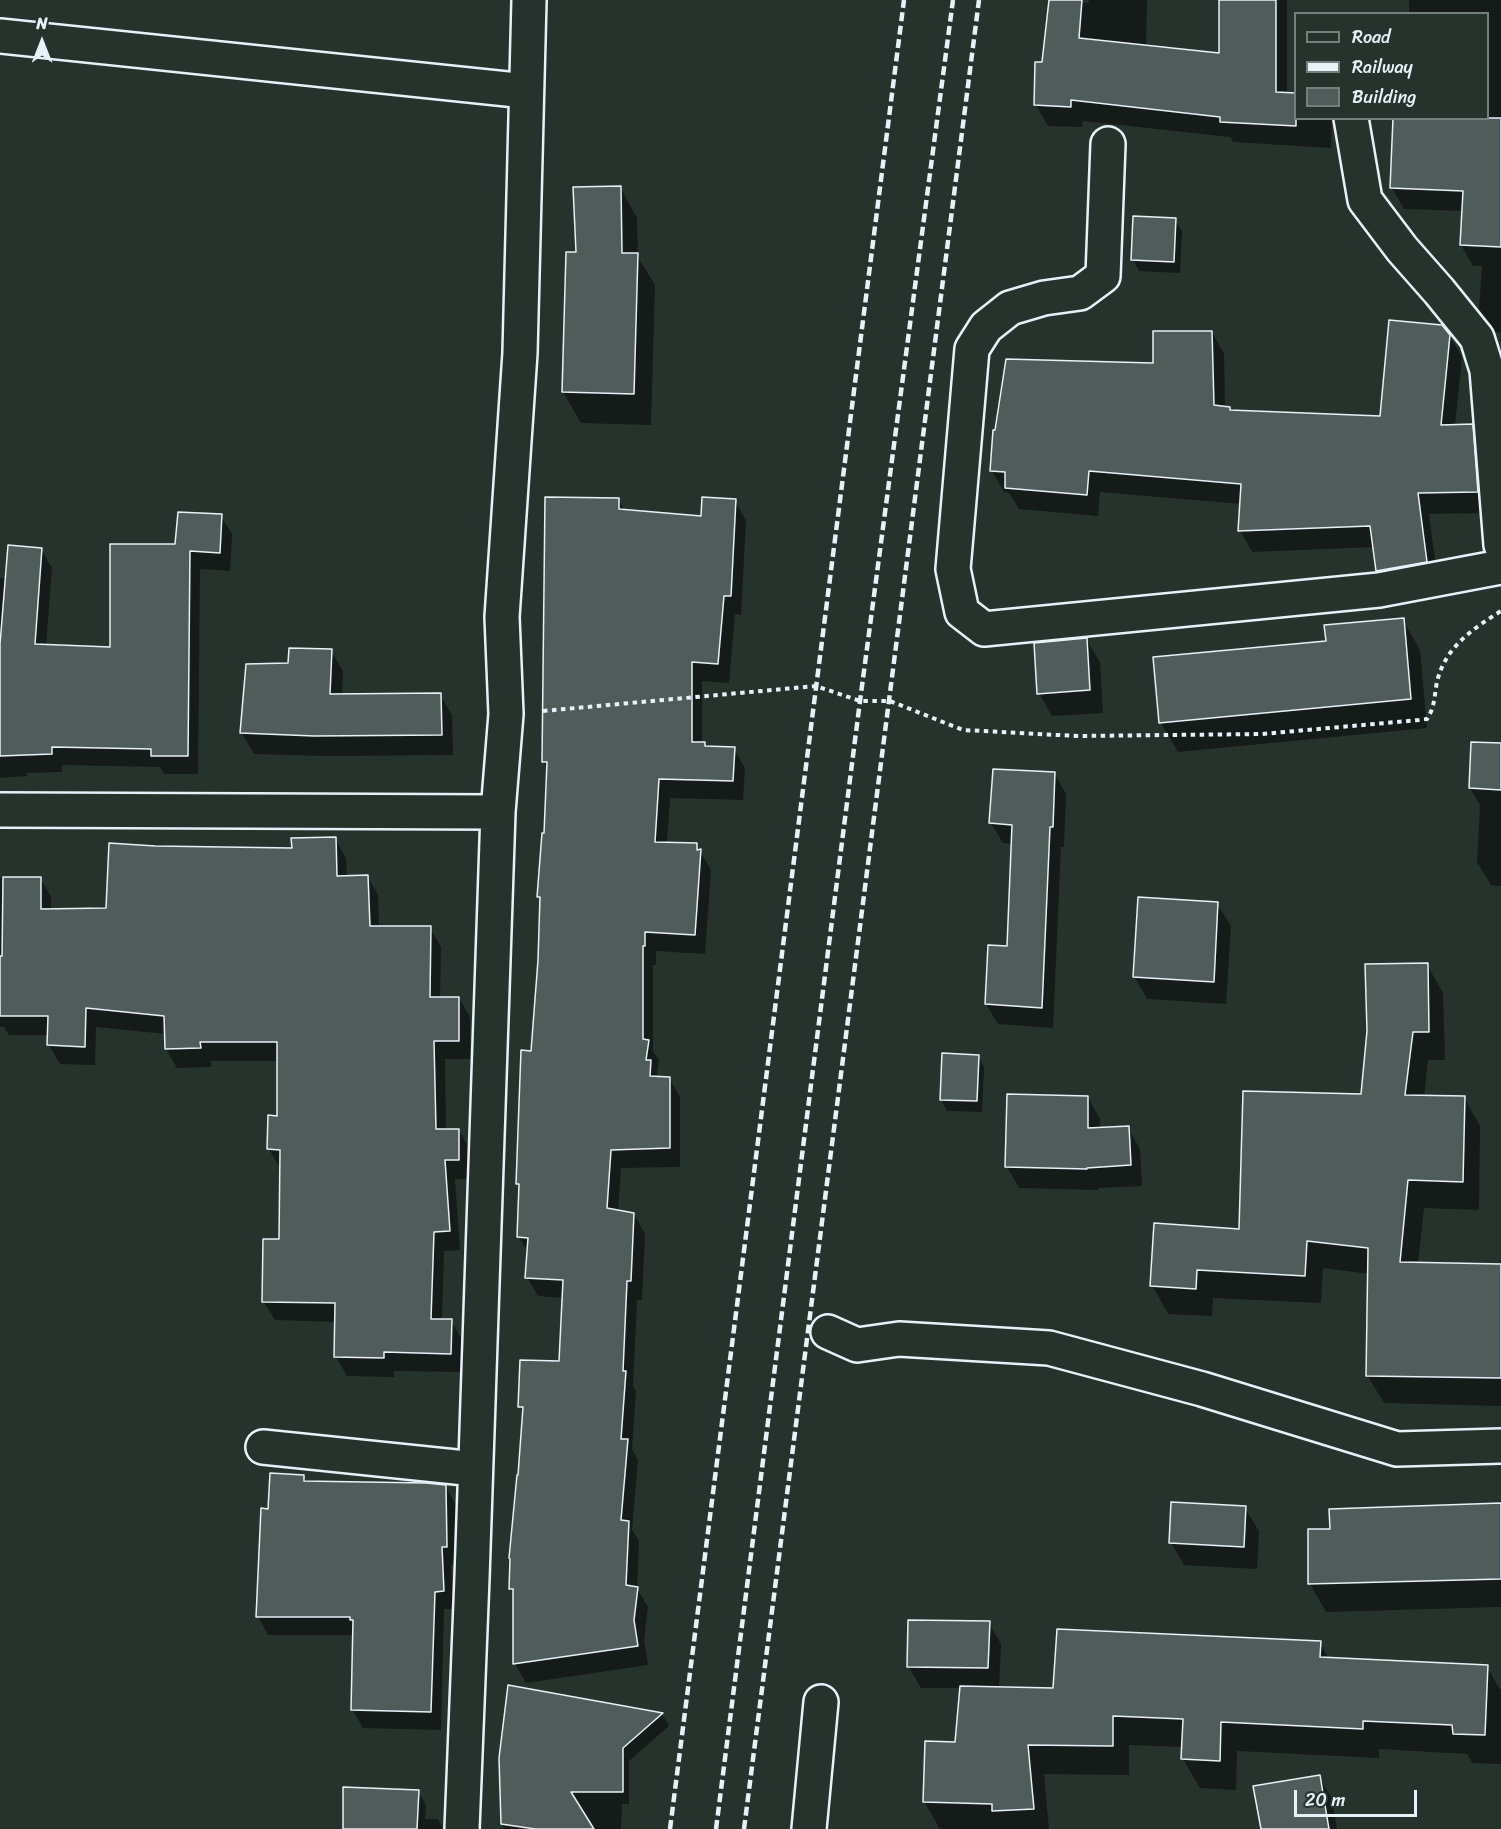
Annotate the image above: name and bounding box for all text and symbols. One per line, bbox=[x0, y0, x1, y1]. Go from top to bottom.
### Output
text: N bbox=[36, 9, 48, 38]
north arrow bbox=[12, 12, 72, 72]
legend bbox=[1294, 12, 1489, 120]
text: Road bbox=[1352, 21, 1391, 53]
text: Railway bbox=[1352, 51, 1413, 83]
text: Building bbox=[1352, 81, 1416, 113]
scale bar bbox=[1297, 1778, 1420, 1816]
text: 20 m bbox=[1305, 1784, 1345, 1816]

